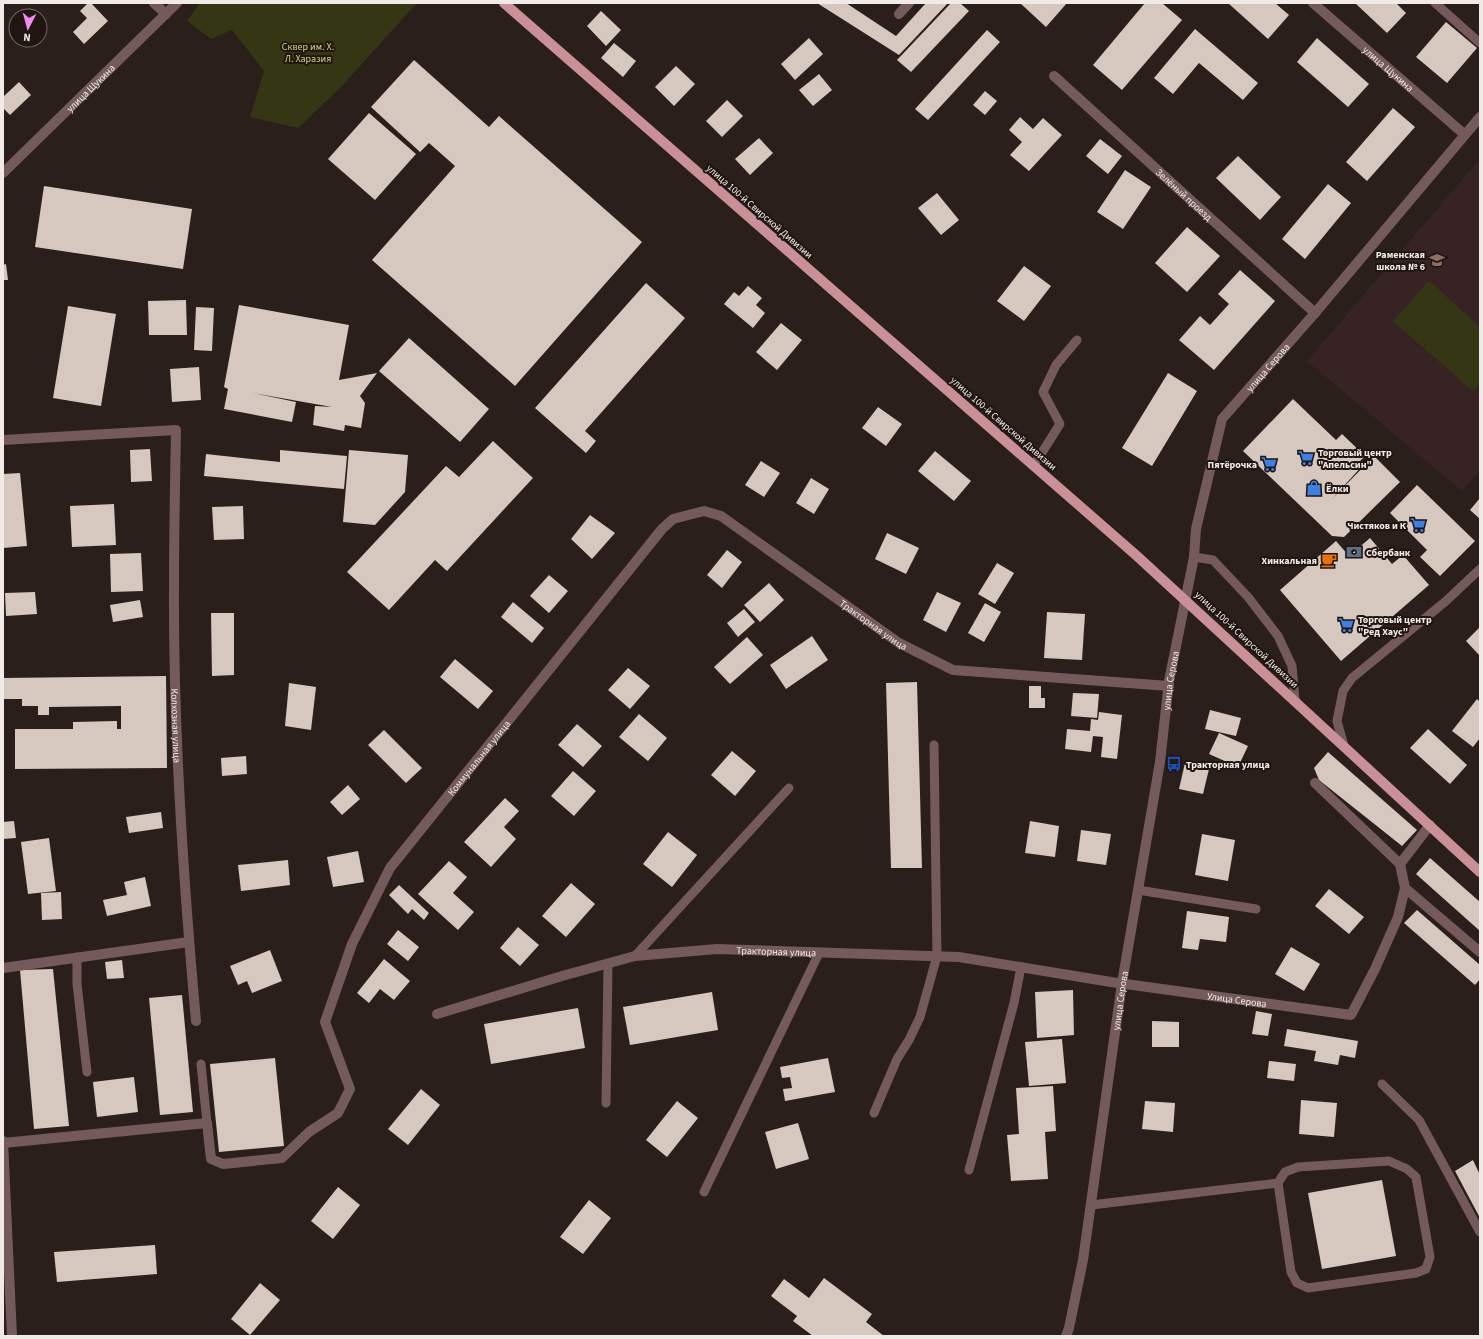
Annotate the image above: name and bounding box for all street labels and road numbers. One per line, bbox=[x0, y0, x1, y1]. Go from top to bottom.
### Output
street label: улица Щукина bbox=[1359, 43, 1416, 95]
street label: улица Щукина bbox=[64, 61, 118, 116]
street label: улица 100-й Свирской Дивизии bbox=[703, 162, 816, 262]
street label: Зелёный проезд bbox=[1152, 166, 1216, 225]
street label: улица Серова bbox=[1243, 341, 1293, 395]
street label: улица 100-й Свирской Дивизии bbox=[947, 374, 1060, 474]
street label: улица 100-й Свирской Дивизии bbox=[1191, 588, 1301, 692]
street label: Тракторная улица bbox=[836, 597, 909, 654]
street label: улица Серова bbox=[1160, 650, 1183, 711]
street label: Колхозная улица bbox=[167, 688, 184, 763]
street label: Коммунальная улица bbox=[445, 717, 514, 799]
street label: Тракторная улица bbox=[736, 944, 816, 960]
street label: улица Серова bbox=[1109, 970, 1132, 1031]
street label: Улица Серова bbox=[1206, 989, 1267, 1011]

